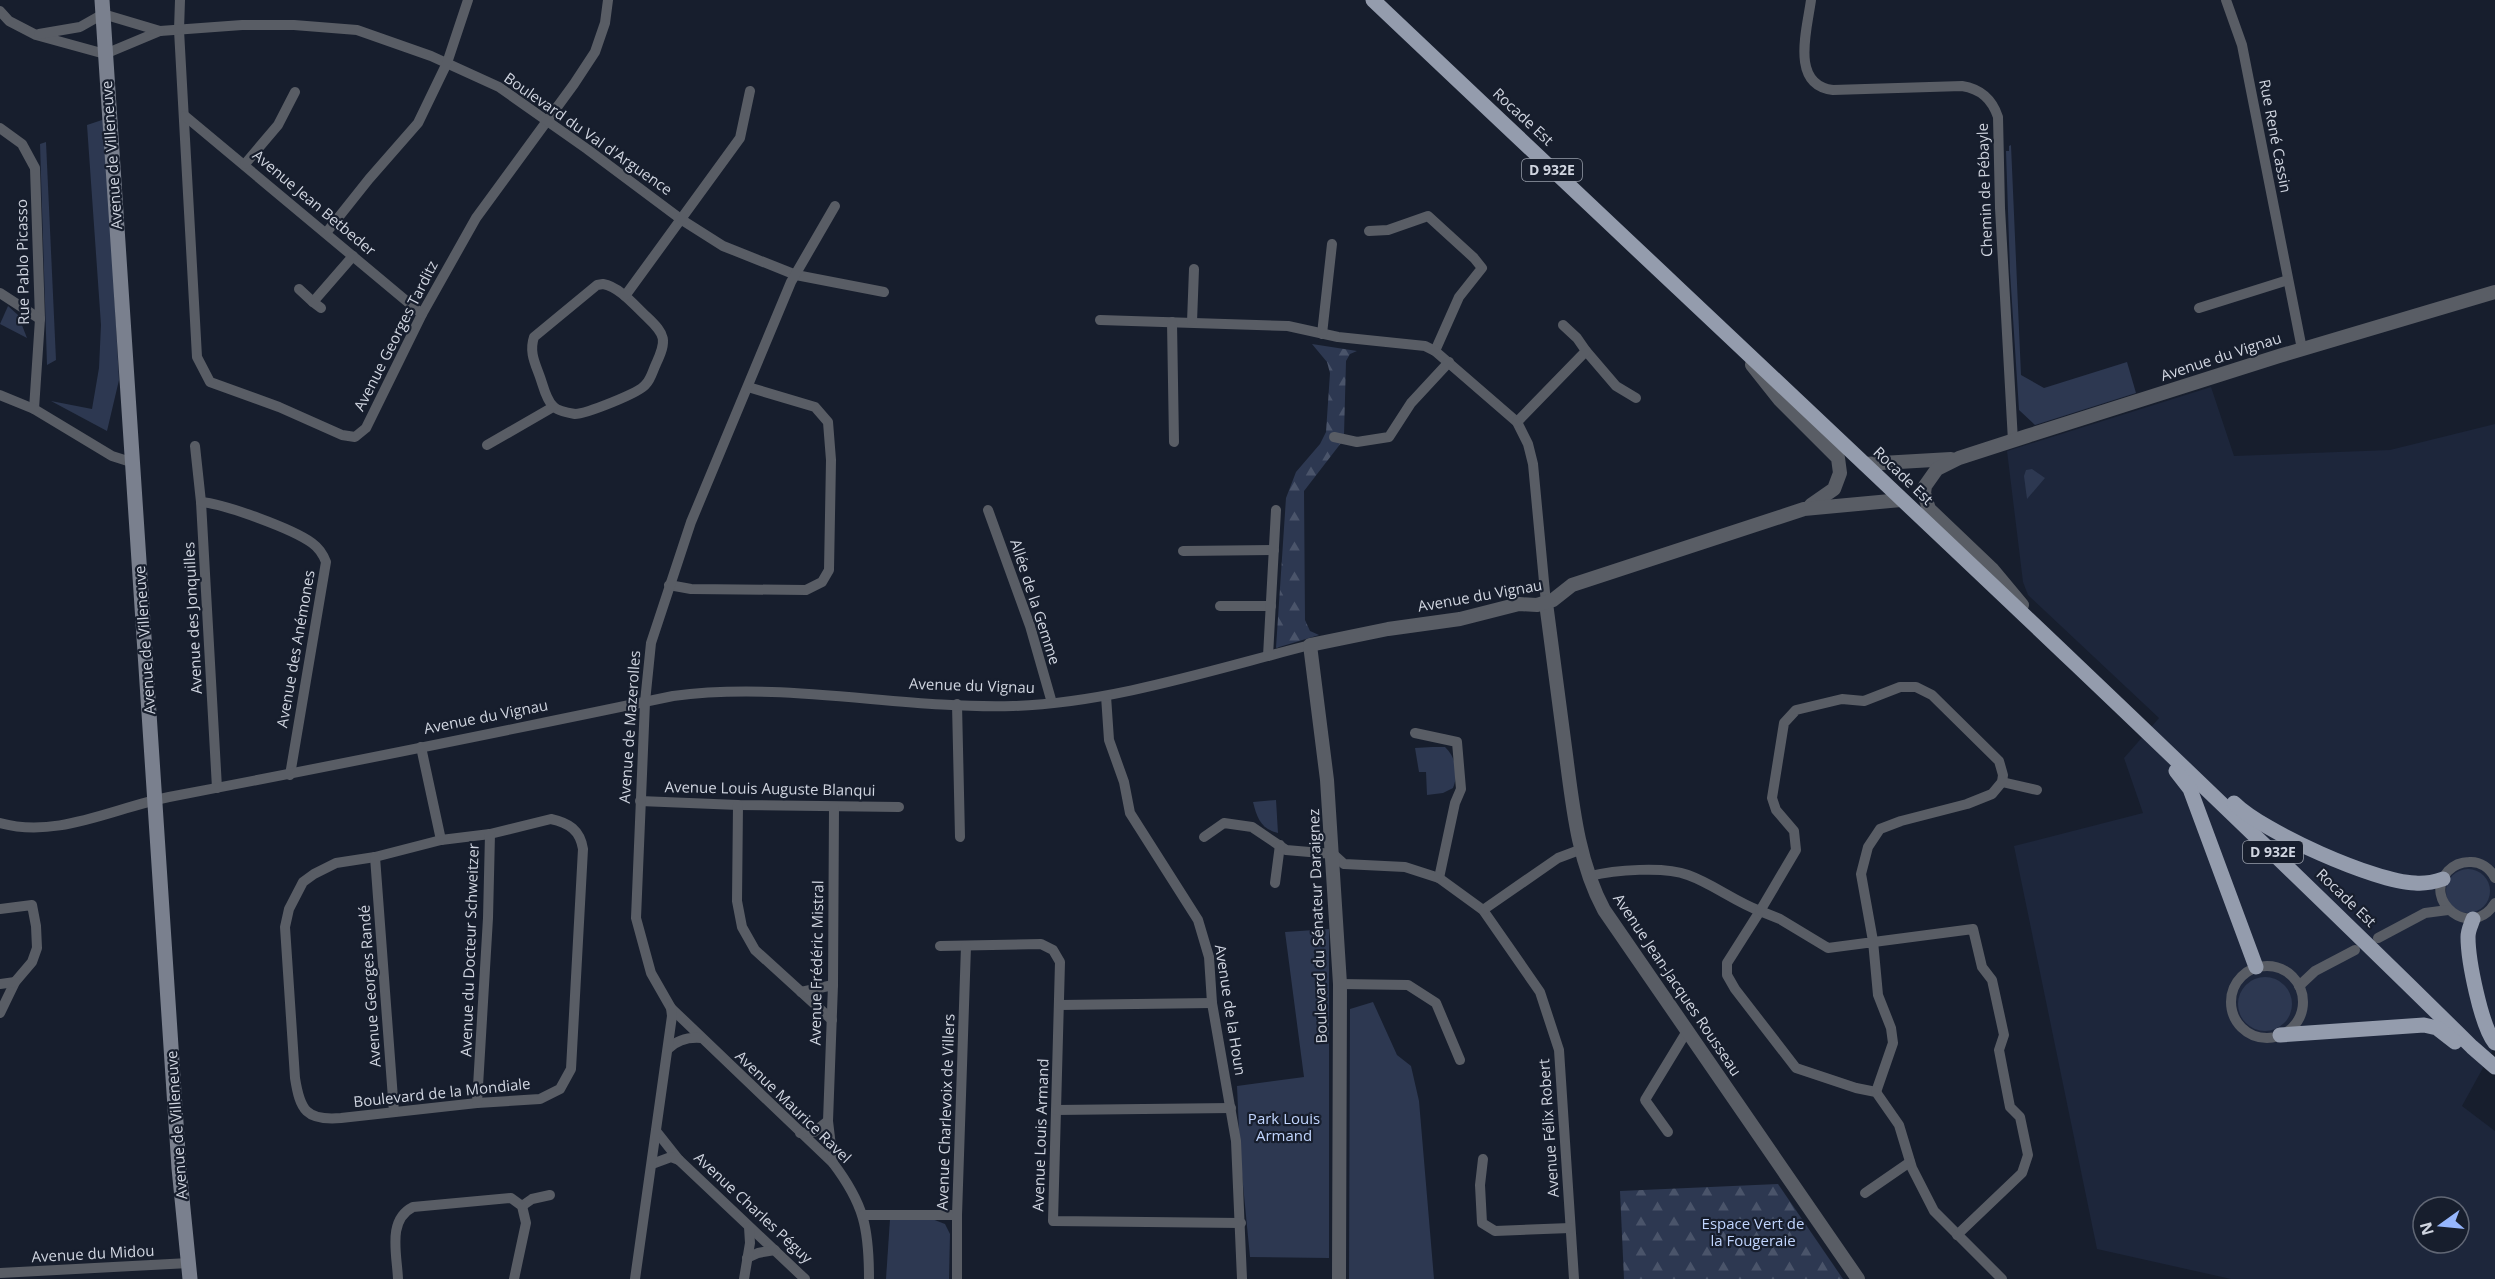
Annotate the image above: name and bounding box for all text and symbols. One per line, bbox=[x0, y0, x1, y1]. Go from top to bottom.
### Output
street label: Boulevard du Val d'Arguence bbox=[500, 67, 677, 199]
street label: Rue René Cassin bbox=[2255, 77, 2297, 194]
street label: Avenue de Villeneuve bbox=[96, 80, 126, 230]
street label: Rocade Est bbox=[1489, 83, 1558, 150]
street label: Chemin de Pébayle bbox=[1972, 123, 1996, 257]
street label: Avenue Jean Betbeder bbox=[249, 145, 380, 260]
road number: D 932E bbox=[1522, 159, 1582, 181]
street label: Rue Pablo Picasso bbox=[11, 199, 33, 325]
street label: Avenue Georges Tarditz bbox=[348, 257, 442, 414]
street label: Avenue du Vignau bbox=[2158, 327, 2284, 385]
street label: Rocade Est bbox=[1869, 442, 1938, 509]
street label: Allée de la Gemme bbox=[1006, 536, 1066, 667]
street label: Avenue des Jonquilles bbox=[178, 541, 206, 695]
street label: Avenue de Villeneuve bbox=[129, 565, 159, 715]
street label: Avenue des Anémones bbox=[271, 569, 319, 729]
street label: Avenue du Vignau bbox=[1416, 574, 1544, 616]
street label: Avenue de Mazerolles bbox=[614, 650, 644, 804]
street label: Avenue du Vignau bbox=[909, 673, 1035, 697]
street label: Avenue du Vignau bbox=[422, 694, 550, 738]
street label: Avenue Louis Auguste Blanqui bbox=[664, 776, 876, 800]
street label: Boulevard du Sénateur Daraignez bbox=[1303, 808, 1331, 1044]
road number: D 932E bbox=[2243, 841, 2303, 863]
street label: Avenue du Docteur Schweitzer bbox=[455, 843, 483, 1057]
street label: Rocade Est bbox=[2312, 864, 2381, 931]
street label: Avenue Frédéric Mistral bbox=[805, 880, 827, 1046]
street label: Avenue Jean-Jacques Rousseau bbox=[1609, 889, 1747, 1080]
street label: Avenue Georges Randé bbox=[353, 904, 385, 1068]
street label: Avenue de la Houn bbox=[1211, 943, 1251, 1077]
street label: Avenue Charlevoix de Villers bbox=[932, 1013, 958, 1211]
street label: Avenue Maurice Ravel bbox=[731, 1046, 856, 1167]
street label: Avenue de Villeneuve bbox=[161, 1050, 191, 1200]
street label: Avenue Louis Armand bbox=[1027, 1058, 1053, 1212]
street label: Avenue Félix Robert bbox=[1533, 1058, 1563, 1198]
street label: Boulevard de la Mondiale bbox=[352, 1073, 531, 1111]
park label: Park Louis Armand bbox=[1248, 1108, 1320, 1145]
street label: Avenue Charles Péguy bbox=[690, 1147, 817, 1268]
north arrow bbox=[2411, 1195, 2471, 1255]
park label: Espace Vert de la Fougeraie bbox=[1702, 1213, 1804, 1250]
text: N bbox=[2414, 1220, 2439, 1238]
street label: Avenue du Midou bbox=[31, 1240, 155, 1266]

